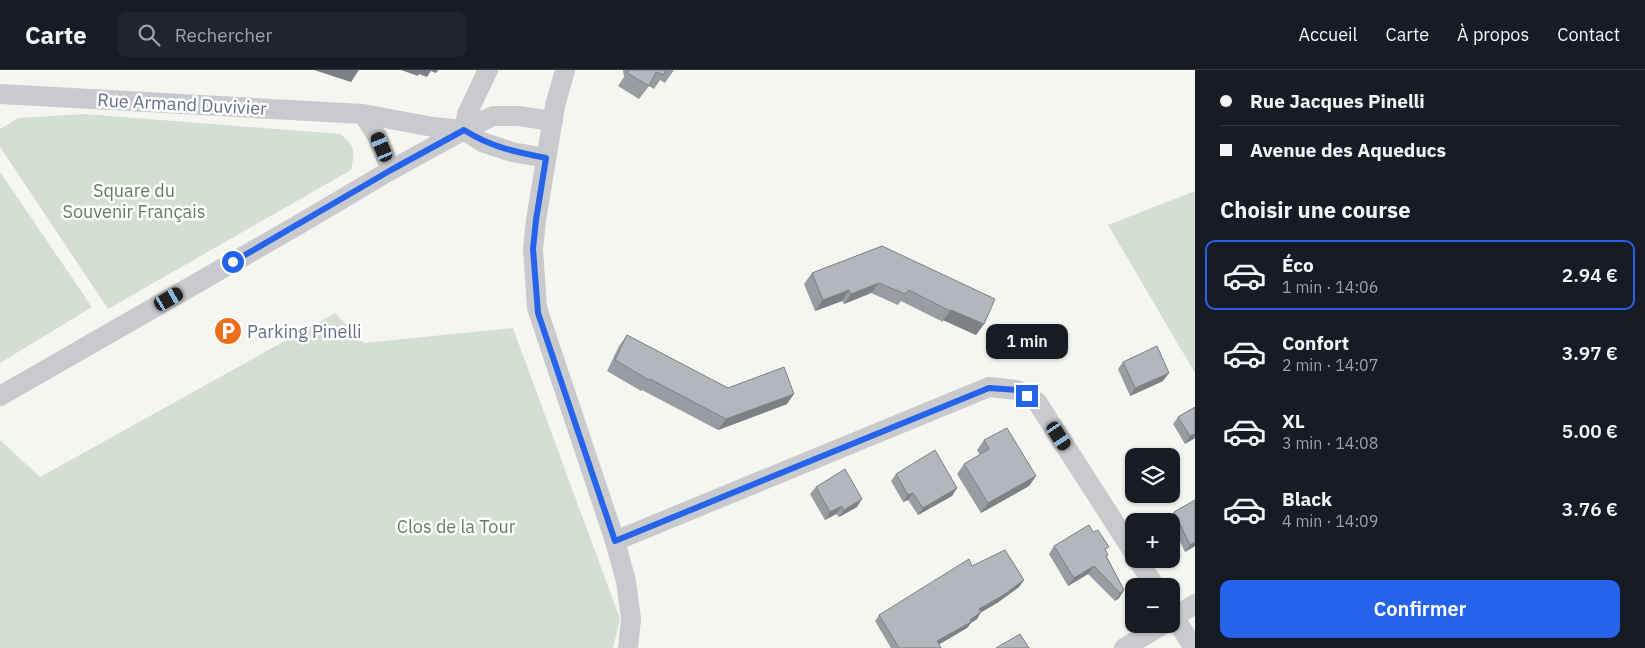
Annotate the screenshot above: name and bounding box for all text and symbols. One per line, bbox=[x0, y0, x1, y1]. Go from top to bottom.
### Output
search box bbox=[117, 12, 467, 57]
text: Carte bbox=[25, 19, 87, 51]
icon: search bbox=[135, 21, 163, 49]
text: Rechercher bbox=[175, 23, 272, 47]
text: Accueil bbox=[1298, 23, 1357, 46]
text: Carte bbox=[1385, 23, 1429, 46]
text: À propos bbox=[1457, 23, 1529, 46]
text: Contact bbox=[1557, 23, 1620, 46]
street label: Rue Armand Duvivier bbox=[97, 88, 268, 120]
text: Rue Jacques Pinelli bbox=[1250, 89, 1425, 113]
car bbox=[369, 130, 394, 164]
text: Avenue des Aqueducs bbox=[1250, 138, 1446, 162]
park label: Square du Souvenir Français bbox=[63, 179, 205, 223]
text: Choisir une course bbox=[1220, 195, 1411, 224]
route start bbox=[222, 251, 244, 273]
icon: car bbox=[1222, 253, 1267, 298]
text: Éco bbox=[1282, 253, 1314, 277]
text: 2.94 € bbox=[1562, 263, 1618, 287]
text: 1 min · 14:06 bbox=[1282, 277, 1378, 297]
car bbox=[152, 285, 185, 313]
parking icon: Parking Pinelli bbox=[213, 316, 243, 346]
place label: Parking Pinelli bbox=[247, 320, 362, 343]
callout: 1 min bbox=[986, 324, 1068, 358]
text: 1 min bbox=[1006, 331, 1048, 351]
icon: car bbox=[1222, 331, 1267, 376]
text: Confort bbox=[1282, 331, 1349, 355]
text: 3.97 € bbox=[1562, 341, 1618, 365]
text: 2 min · 14:07 bbox=[1282, 355, 1378, 375]
route end bbox=[1016, 385, 1038, 407]
icon: car bbox=[1222, 409, 1267, 454]
text: XL bbox=[1282, 409, 1305, 433]
car bbox=[1044, 419, 1073, 453]
text: 5.00 € bbox=[1562, 419, 1618, 443]
text: 3 min · 14:08 bbox=[1282, 433, 1378, 453]
map controls bbox=[1125, 448, 1180, 633]
button: layers bbox=[1125, 448, 1180, 503]
icon: car bbox=[1222, 487, 1267, 532]
text: Black bbox=[1282, 487, 1332, 511]
text: 3.76 € bbox=[1562, 497, 1618, 521]
text: 4 min · 14:09 bbox=[1282, 511, 1378, 531]
button: + bbox=[1125, 513, 1180, 568]
park label: Clos de la Tour bbox=[397, 515, 516, 538]
button: − bbox=[1125, 578, 1180, 633]
button: Confirmer bbox=[1220, 580, 1620, 638]

